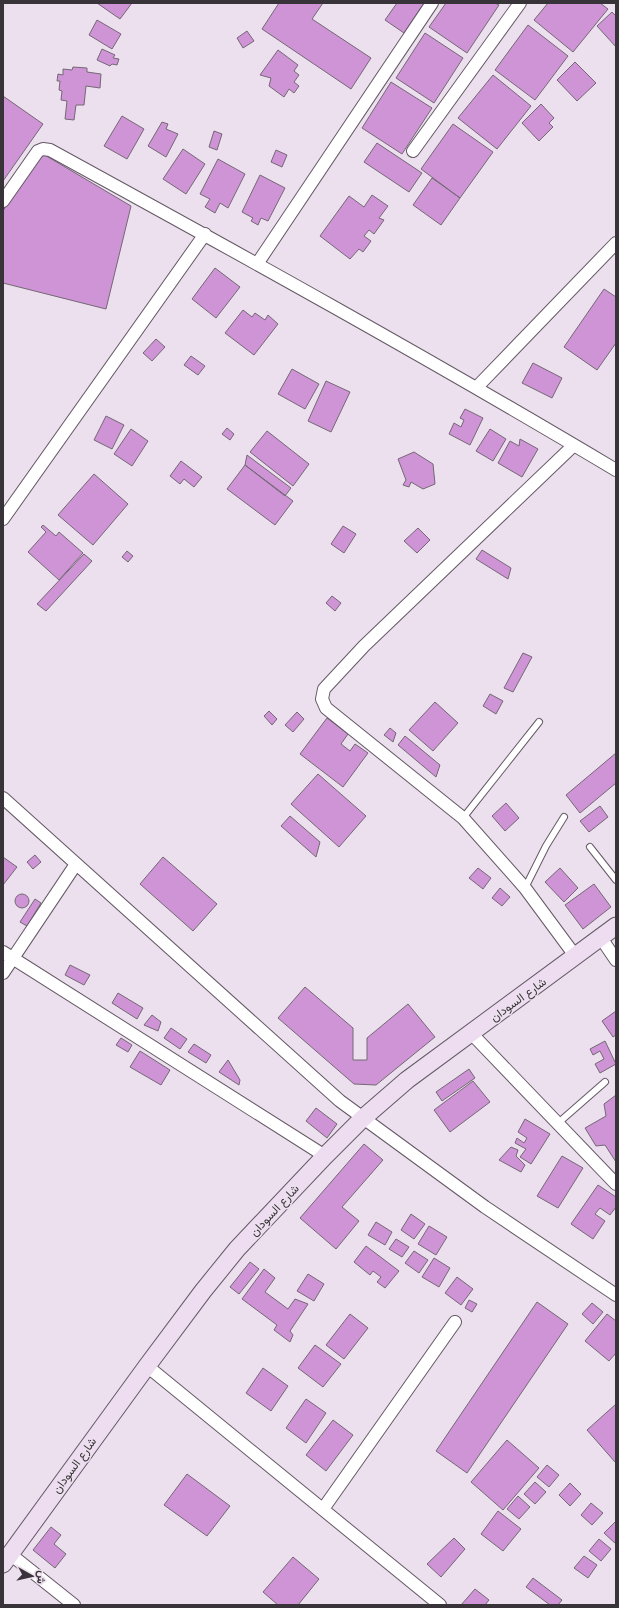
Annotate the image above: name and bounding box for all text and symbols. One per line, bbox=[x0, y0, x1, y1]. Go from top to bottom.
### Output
street label: شارع السودان bbox=[487, 974, 550, 1026]
street label: شارع السودان bbox=[246, 1181, 303, 1240]
street label: شارع السودان bbox=[49, 1434, 101, 1497]
north arrow bbox=[12, 1556, 52, 1596]
text: ش bbox=[34, 1570, 50, 1585]

